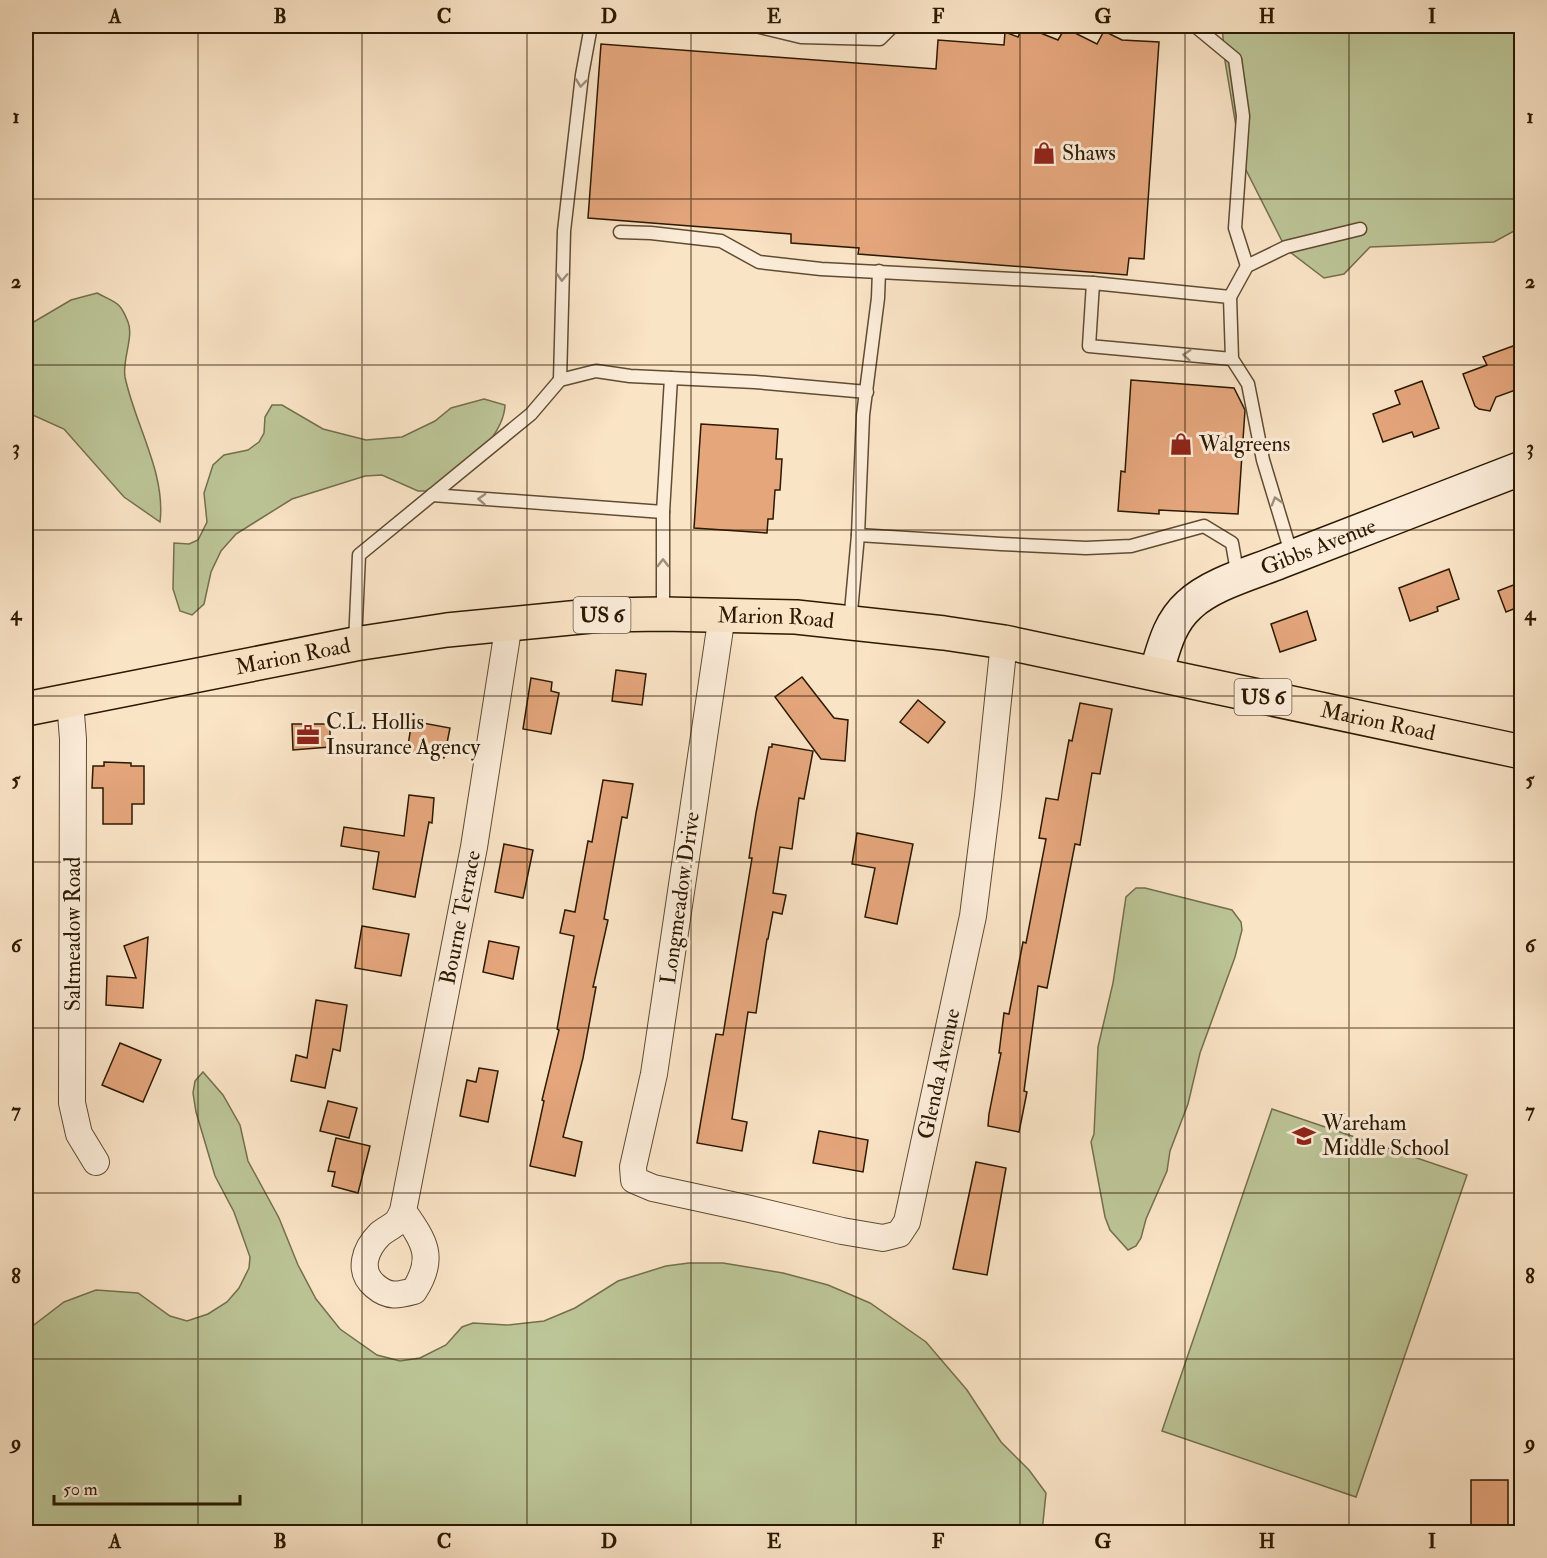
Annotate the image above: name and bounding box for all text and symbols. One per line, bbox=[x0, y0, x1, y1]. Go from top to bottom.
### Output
text: A bbox=[108, 4, 122, 29]
text: B bbox=[273, 4, 287, 29]
text: C bbox=[437, 4, 451, 29]
text: D bbox=[601, 4, 617, 29]
text: E bbox=[767, 4, 782, 29]
text: F bbox=[932, 4, 945, 29]
text: G bbox=[1095, 4, 1112, 29]
text: H bbox=[1259, 4, 1275, 29]
text: I bbox=[1428, 4, 1436, 29]
one-way arrow bbox=[576, 79, 588, 88]
text: 1 bbox=[12, 104, 20, 129]
text: 1 bbox=[1526, 104, 1534, 129]
place label: Shaws bbox=[1062, 139, 1116, 167]
shop icon: Shaws bbox=[1031, 140, 1057, 166]
text: 2 bbox=[11, 269, 21, 294]
text: 2 bbox=[1525, 269, 1535, 294]
one-way arrow bbox=[556, 273, 569, 282]
one-way arrow bbox=[1182, 349, 1191, 362]
place label: Walgreens bbox=[1198, 430, 1290, 458]
shop icon: Walgreens bbox=[1168, 431, 1194, 457]
text: 3 bbox=[12, 435, 20, 460]
text: 3 bbox=[1526, 435, 1534, 460]
one-way arrow bbox=[477, 492, 486, 505]
one-way arrow bbox=[1271, 496, 1283, 507]
street label: Gibbs Avenue bbox=[1256, 512, 1380, 582]
one-way arrow bbox=[657, 558, 669, 567]
road number: US 6 bbox=[574, 597, 630, 633]
text: 4 bbox=[10, 601, 23, 626]
street label: Marion Road bbox=[717, 601, 836, 635]
text: 4 bbox=[1524, 601, 1537, 626]
street label: Marion Road bbox=[233, 631, 353, 681]
road number: US 6 bbox=[1234, 679, 1292, 715]
street label: Marion Road bbox=[1318, 696, 1438, 747]
place label: C.L. Hollis Insurance Agency bbox=[326, 708, 481, 761]
office icon: C.L. Hollis Insurance Agency bbox=[295, 722, 321, 748]
text: 5 bbox=[12, 767, 22, 792]
text: 5 bbox=[1526, 767, 1536, 792]
street label: Longmeadow Drive bbox=[654, 810, 706, 986]
street label: Bourne Terrace bbox=[433, 848, 487, 987]
street label: Saltmeadow Road bbox=[59, 857, 87, 1011]
text: 6 bbox=[11, 933, 23, 958]
text: 6 bbox=[1525, 933, 1537, 958]
street label: Glenda Avenue bbox=[911, 1006, 967, 1142]
text: 7 bbox=[11, 1098, 21, 1123]
text: 7 bbox=[1525, 1098, 1535, 1123]
place label: Wareham Middle School bbox=[1321, 1109, 1450, 1162]
school or university icon: Wareham Middle School bbox=[1291, 1123, 1317, 1149]
text: 8 bbox=[11, 1264, 21, 1289]
text: 8 bbox=[1525, 1264, 1535, 1289]
text: 9 bbox=[9, 1430, 21, 1455]
text: 9 bbox=[1523, 1430, 1535, 1455]
scale bar bbox=[54, 1468, 240, 1506]
text: 50 m bbox=[63, 1478, 98, 1501]
text: A bbox=[108, 1529, 122, 1554]
text: B bbox=[273, 1529, 287, 1554]
text: C bbox=[437, 1529, 451, 1554]
text: D bbox=[601, 1529, 617, 1554]
text: E bbox=[767, 1529, 782, 1554]
text: F bbox=[932, 1529, 945, 1554]
text: G bbox=[1095, 1529, 1112, 1554]
text: H bbox=[1259, 1529, 1275, 1554]
text: I bbox=[1428, 1529, 1436, 1554]

